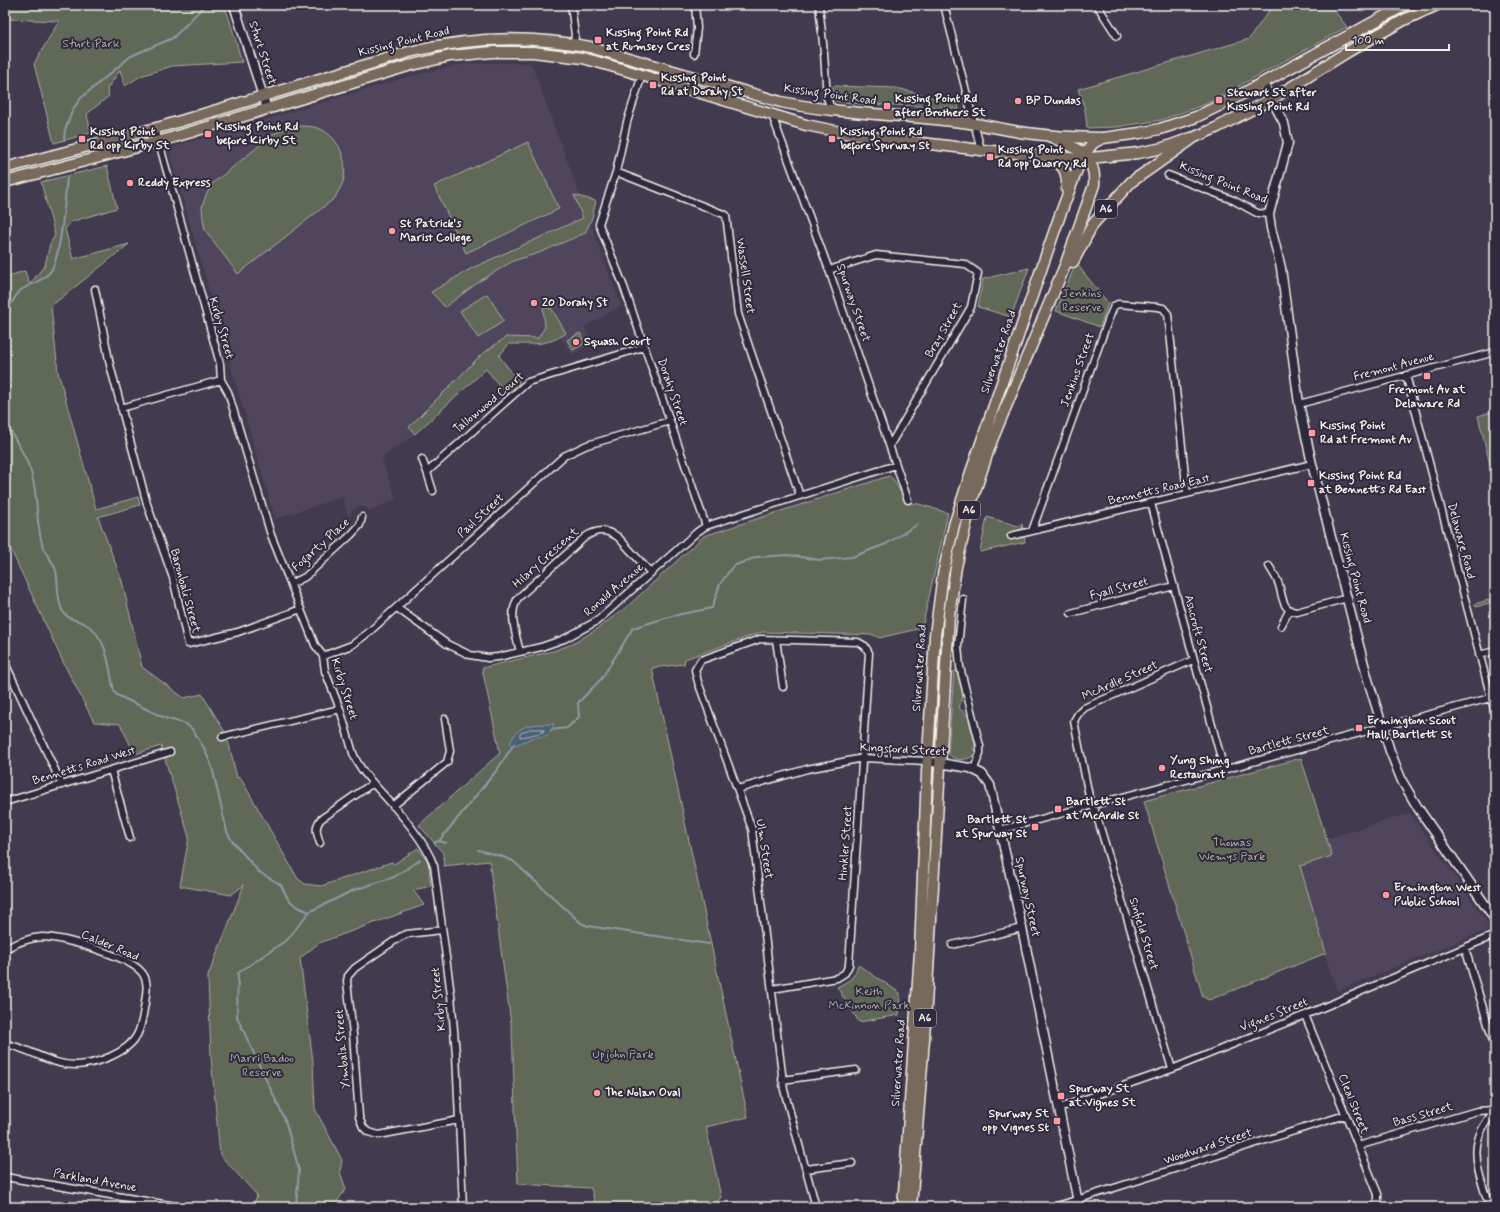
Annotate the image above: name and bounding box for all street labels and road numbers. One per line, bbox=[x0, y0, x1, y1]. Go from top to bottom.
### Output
street label: Sturt Street bbox=[244, 19, 280, 87]
street label: Kissing Point Road bbox=[357, 23, 451, 62]
street label: Kissing Point Road bbox=[783, 81, 877, 110]
street label: Kissing Point Road bbox=[1176, 158, 1269, 209]
road number: A6 bbox=[1095, 200, 1117, 218]
street label: Wassell Street bbox=[732, 237, 758, 315]
street label: Spurway Street bbox=[832, 262, 874, 345]
street label: Kirby Street bbox=[205, 295, 238, 361]
street label: Bray Street bbox=[922, 299, 966, 361]
street label: Silverwater Road bbox=[977, 308, 1021, 396]
street label: Jenkins Street bbox=[1057, 330, 1099, 409]
street label: Fremont Avenue bbox=[1352, 348, 1436, 385]
street label: Dorahy Street bbox=[653, 356, 691, 428]
street label: Tallowwood Court bbox=[450, 368, 528, 437]
street label: Bennetts Road East bbox=[1107, 470, 1212, 509]
street label: Paul Street bbox=[454, 490, 508, 542]
road number: A6 bbox=[958, 501, 980, 519]
street label: Delaware Road bbox=[1443, 501, 1479, 581]
street label: Fogarty Place bbox=[289, 515, 354, 576]
street label: Hilary Crescent bbox=[509, 524, 583, 592]
street label: Kissing Point Road bbox=[1334, 531, 1375, 625]
street label: Baronbali Street bbox=[166, 547, 204, 635]
street label: Ronald Avenue bbox=[581, 559, 648, 620]
street label: Fyall Street bbox=[1088, 573, 1150, 604]
street label: Ashcroft Street bbox=[1180, 593, 1216, 675]
street label: Silverwater Road bbox=[909, 624, 931, 712]
street label: Kirby Street bbox=[327, 656, 362, 722]
street label: McArdle Street bbox=[1079, 657, 1161, 705]
street label: Bartlett Street bbox=[1247, 723, 1331, 759]
street label: Kingsford Street bbox=[859, 740, 947, 761]
street label: Bennetts Road West bbox=[31, 743, 138, 789]
street label: Hinkler Street bbox=[835, 805, 857, 881]
street label: Ulm Street bbox=[751, 818, 777, 880]
street label: Spurway Street bbox=[1011, 855, 1043, 939]
street label: Sinfield Street bbox=[1124, 896, 1162, 973]
street label: Calder Road bbox=[79, 927, 141, 965]
street label: Kirby Street bbox=[428, 966, 450, 1032]
street label: Vignes Street bbox=[1238, 994, 1311, 1037]
street label: Yimbala Street bbox=[332, 1008, 354, 1090]
road number: A6 bbox=[914, 1009, 936, 1027]
street label: Silverwater Road bbox=[888, 1019, 910, 1107]
street label: Cleal Street bbox=[1334, 1072, 1372, 1136]
street label: Bass Street bbox=[1391, 1099, 1455, 1131]
street label: Woodward Street bbox=[1162, 1125, 1255, 1169]
street label: Parkland Avenue bbox=[52, 1166, 138, 1196]

